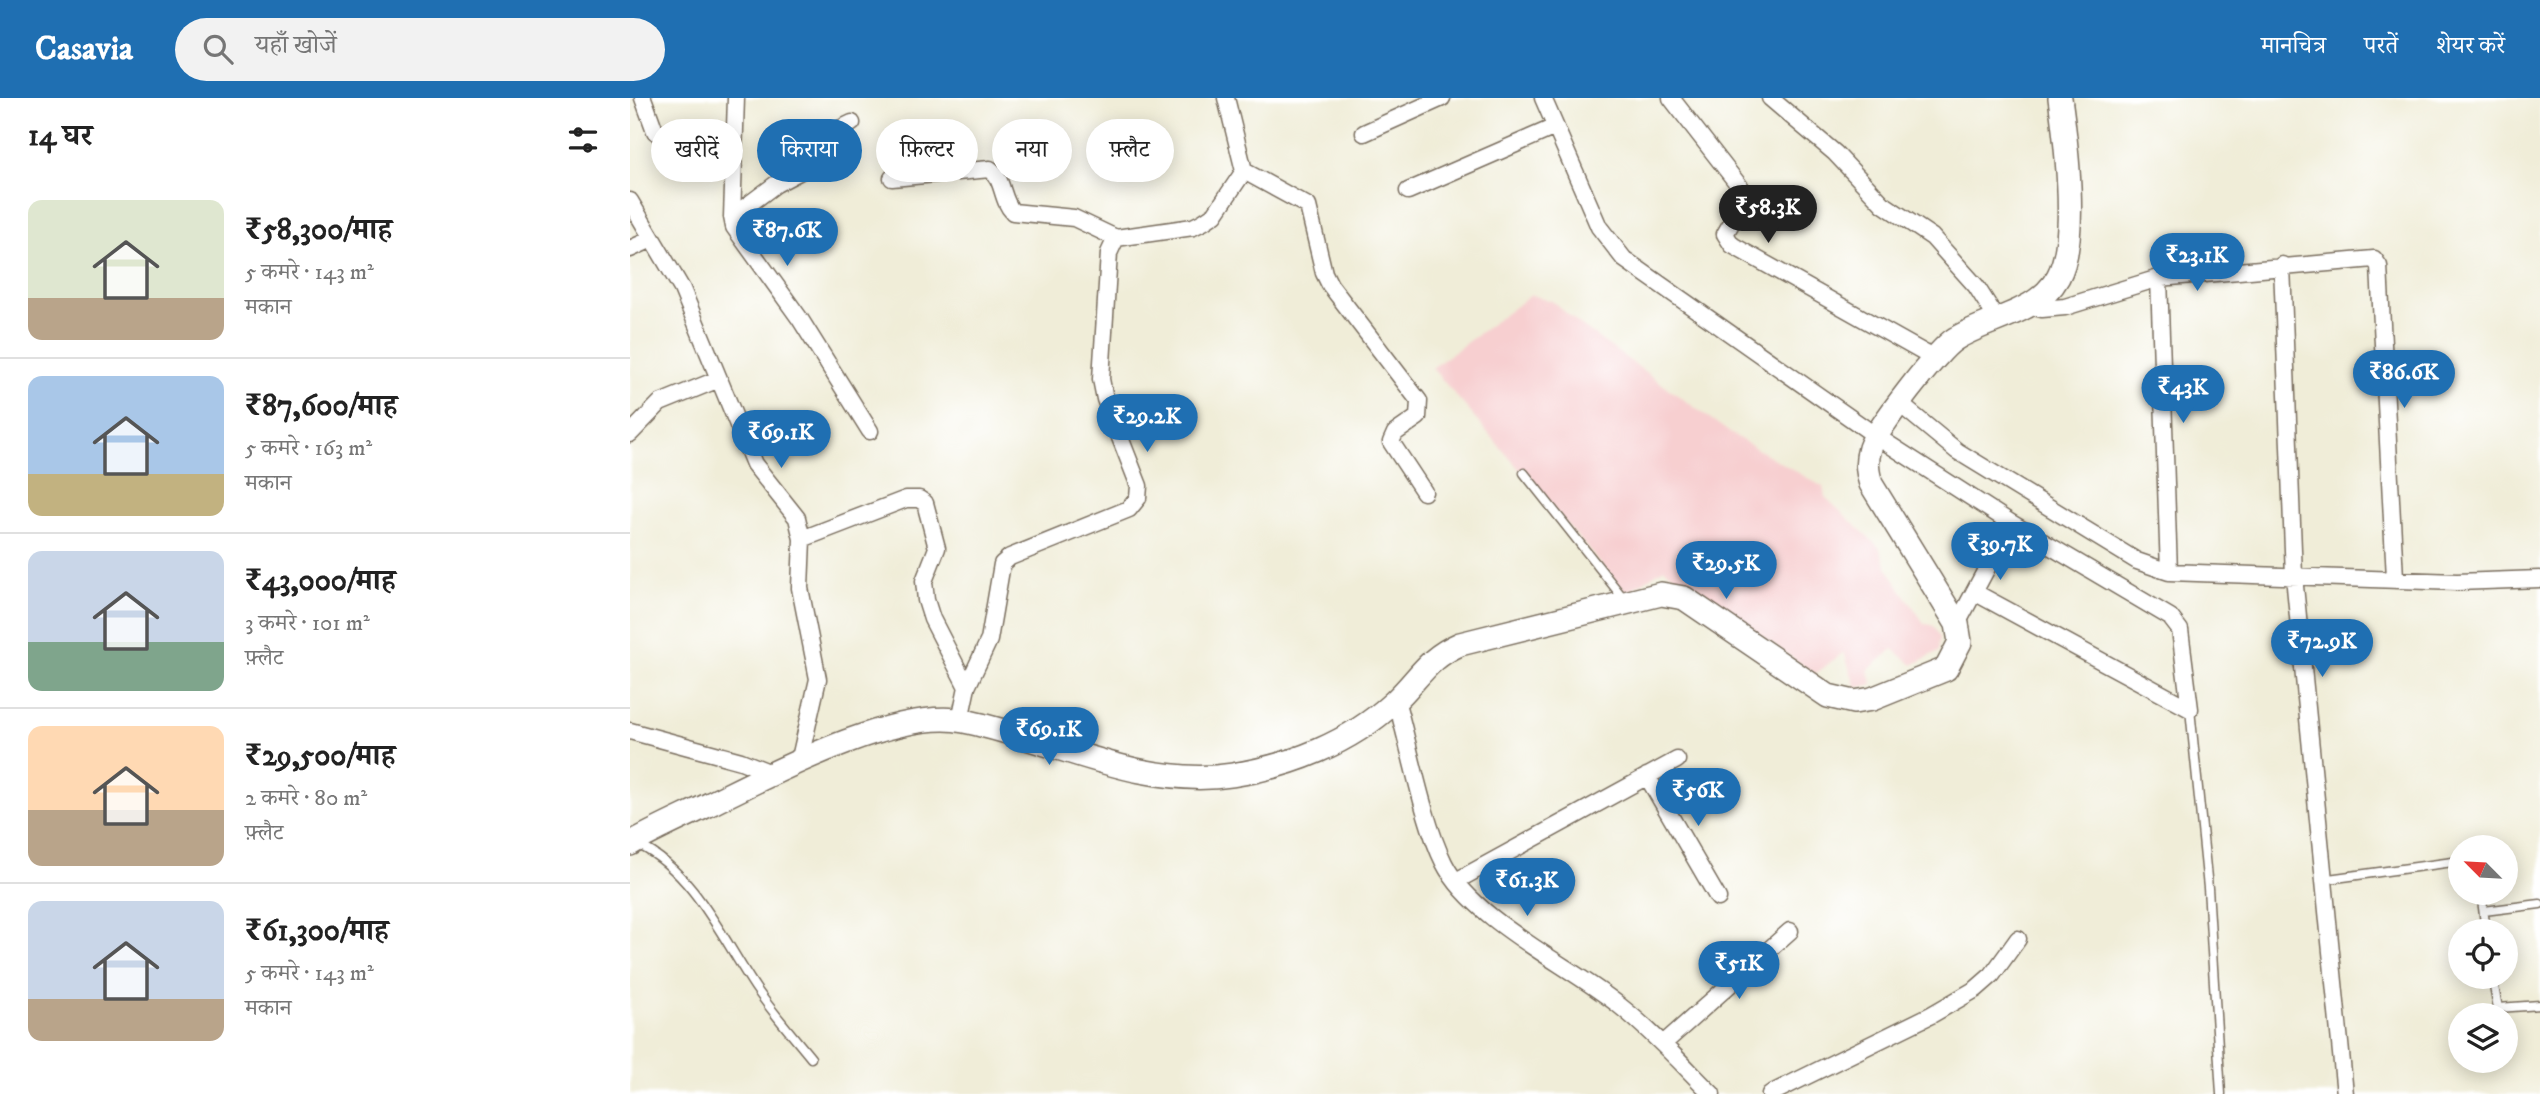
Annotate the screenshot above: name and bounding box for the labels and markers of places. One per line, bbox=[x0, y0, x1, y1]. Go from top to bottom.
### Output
pin: ₹58.3K bbox=[1711, 186, 1825, 245]
pin: ₹87.6K bbox=[730, 208, 844, 268]
pin: ₹23.1K bbox=[2140, 234, 2254, 293]
pin: ₹86.6K bbox=[2347, 350, 2461, 410]
pin: ₹43K bbox=[2142, 366, 2224, 425]
pin: ₹29.2K bbox=[1090, 394, 1204, 454]
pin: ₹69.1K bbox=[724, 410, 838, 470]
pin: ₹39.7K bbox=[1943, 522, 2057, 582]
pin: ₹29.5K bbox=[1669, 542, 1783, 601]
pin: ₹72.9K bbox=[2265, 620, 2379, 679]
pin: ₹69.1K bbox=[992, 708, 1106, 767]
pin: ₹56K bbox=[1657, 768, 1739, 828]
pin: ₹61.3K bbox=[1470, 858, 1584, 918]
pin: ₹51K bbox=[1698, 942, 1780, 1001]

